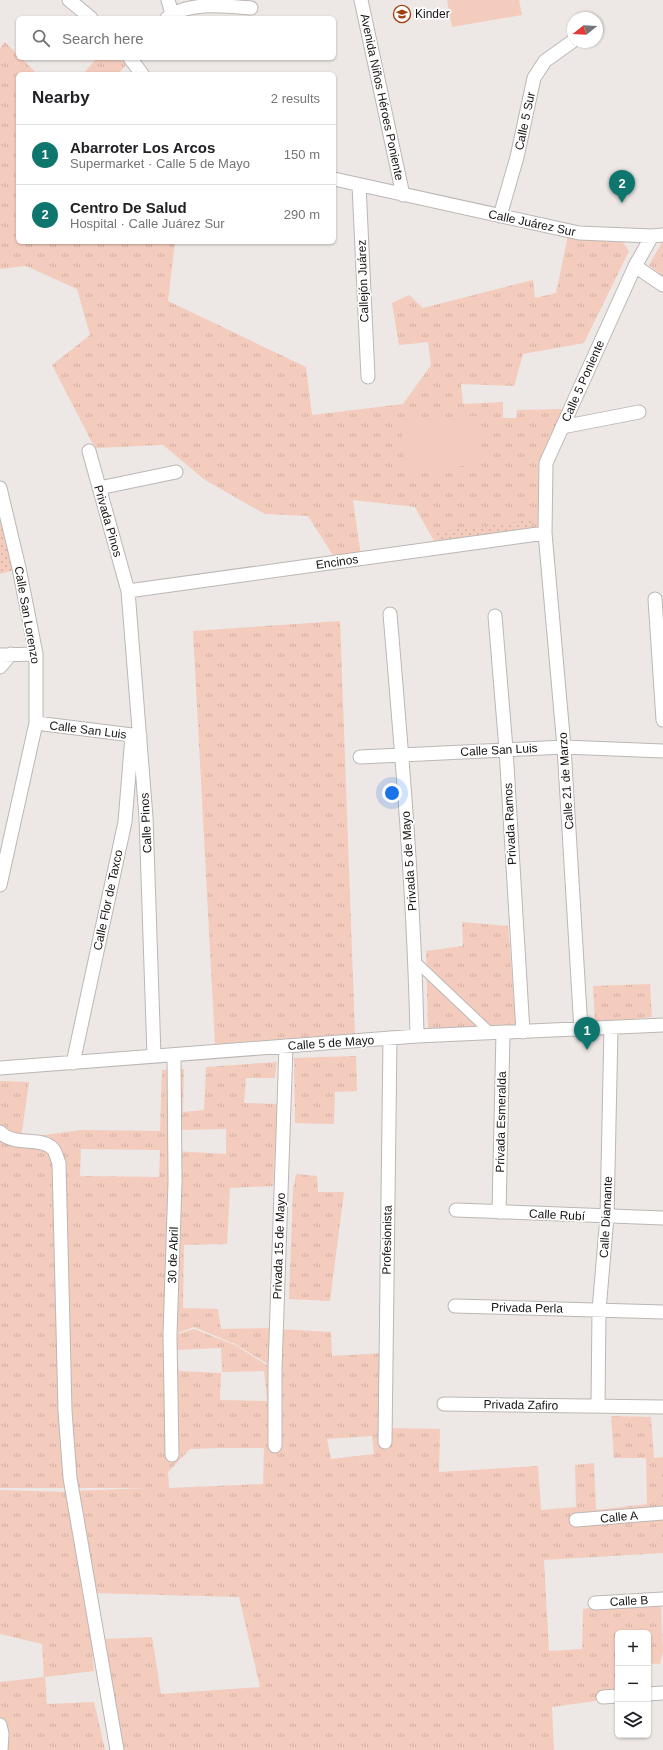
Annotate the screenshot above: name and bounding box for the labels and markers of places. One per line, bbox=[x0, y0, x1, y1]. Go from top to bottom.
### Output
school or university icon: Kinder bbox=[392, 4, 412, 24]
place label: Kinder bbox=[415, 7, 450, 21]
pin: 2 bbox=[609, 170, 635, 203]
pin: 1 bbox=[574, 1017, 600, 1050]

